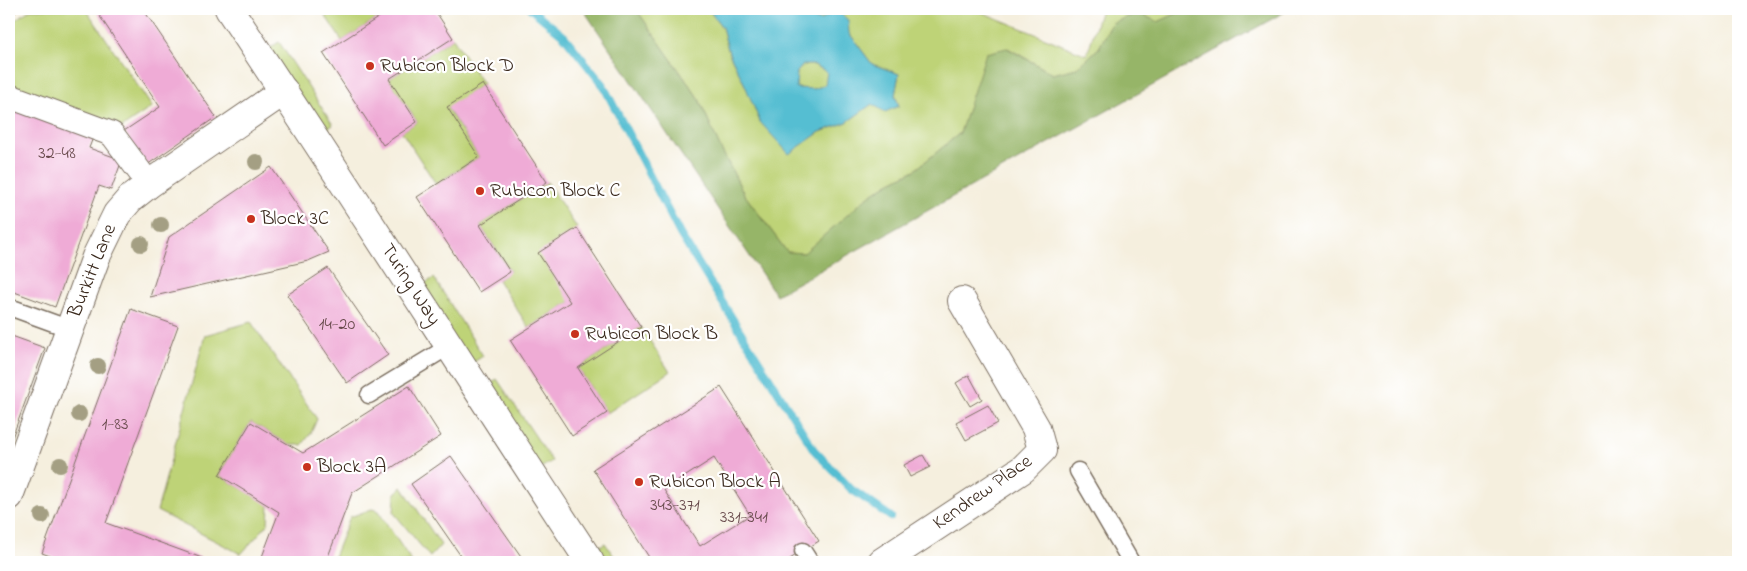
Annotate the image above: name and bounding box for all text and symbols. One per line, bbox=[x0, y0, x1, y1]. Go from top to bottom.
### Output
place label: Rubicon Block D bbox=[380, 52, 514, 81]
marker: Rubicon Block D bbox=[364, 60, 376, 72]
house number: 32-48 bbox=[38, 141, 76, 167]
place label: Rubicon Block C bbox=[490, 177, 620, 206]
marker: Rubicon Block C bbox=[474, 185, 486, 197]
place label: Block 3C bbox=[260, 205, 329, 234]
marker: Block 3C bbox=[245, 213, 257, 225]
street label: Burkitt Lane bbox=[61, 220, 125, 323]
street label: Turing Way bbox=[372, 238, 447, 332]
house number: 14-20 bbox=[319, 312, 356, 338]
place label: Rubicon Block B bbox=[585, 320, 718, 349]
marker: Rubicon Block B bbox=[569, 328, 581, 340]
house number: 1-83 bbox=[102, 412, 128, 438]
street label: Kendrew Place bbox=[927, 448, 1039, 538]
place label: Block 3A bbox=[316, 453, 386, 482]
marker: Block 3A bbox=[301, 461, 313, 473]
place label: Rubicon Block A bbox=[649, 468, 781, 497]
marker: Rubicon Block A bbox=[633, 476, 645, 488]
house number: 343-371 bbox=[650, 493, 700, 519]
house number: 331-341 bbox=[720, 505, 768, 531]

